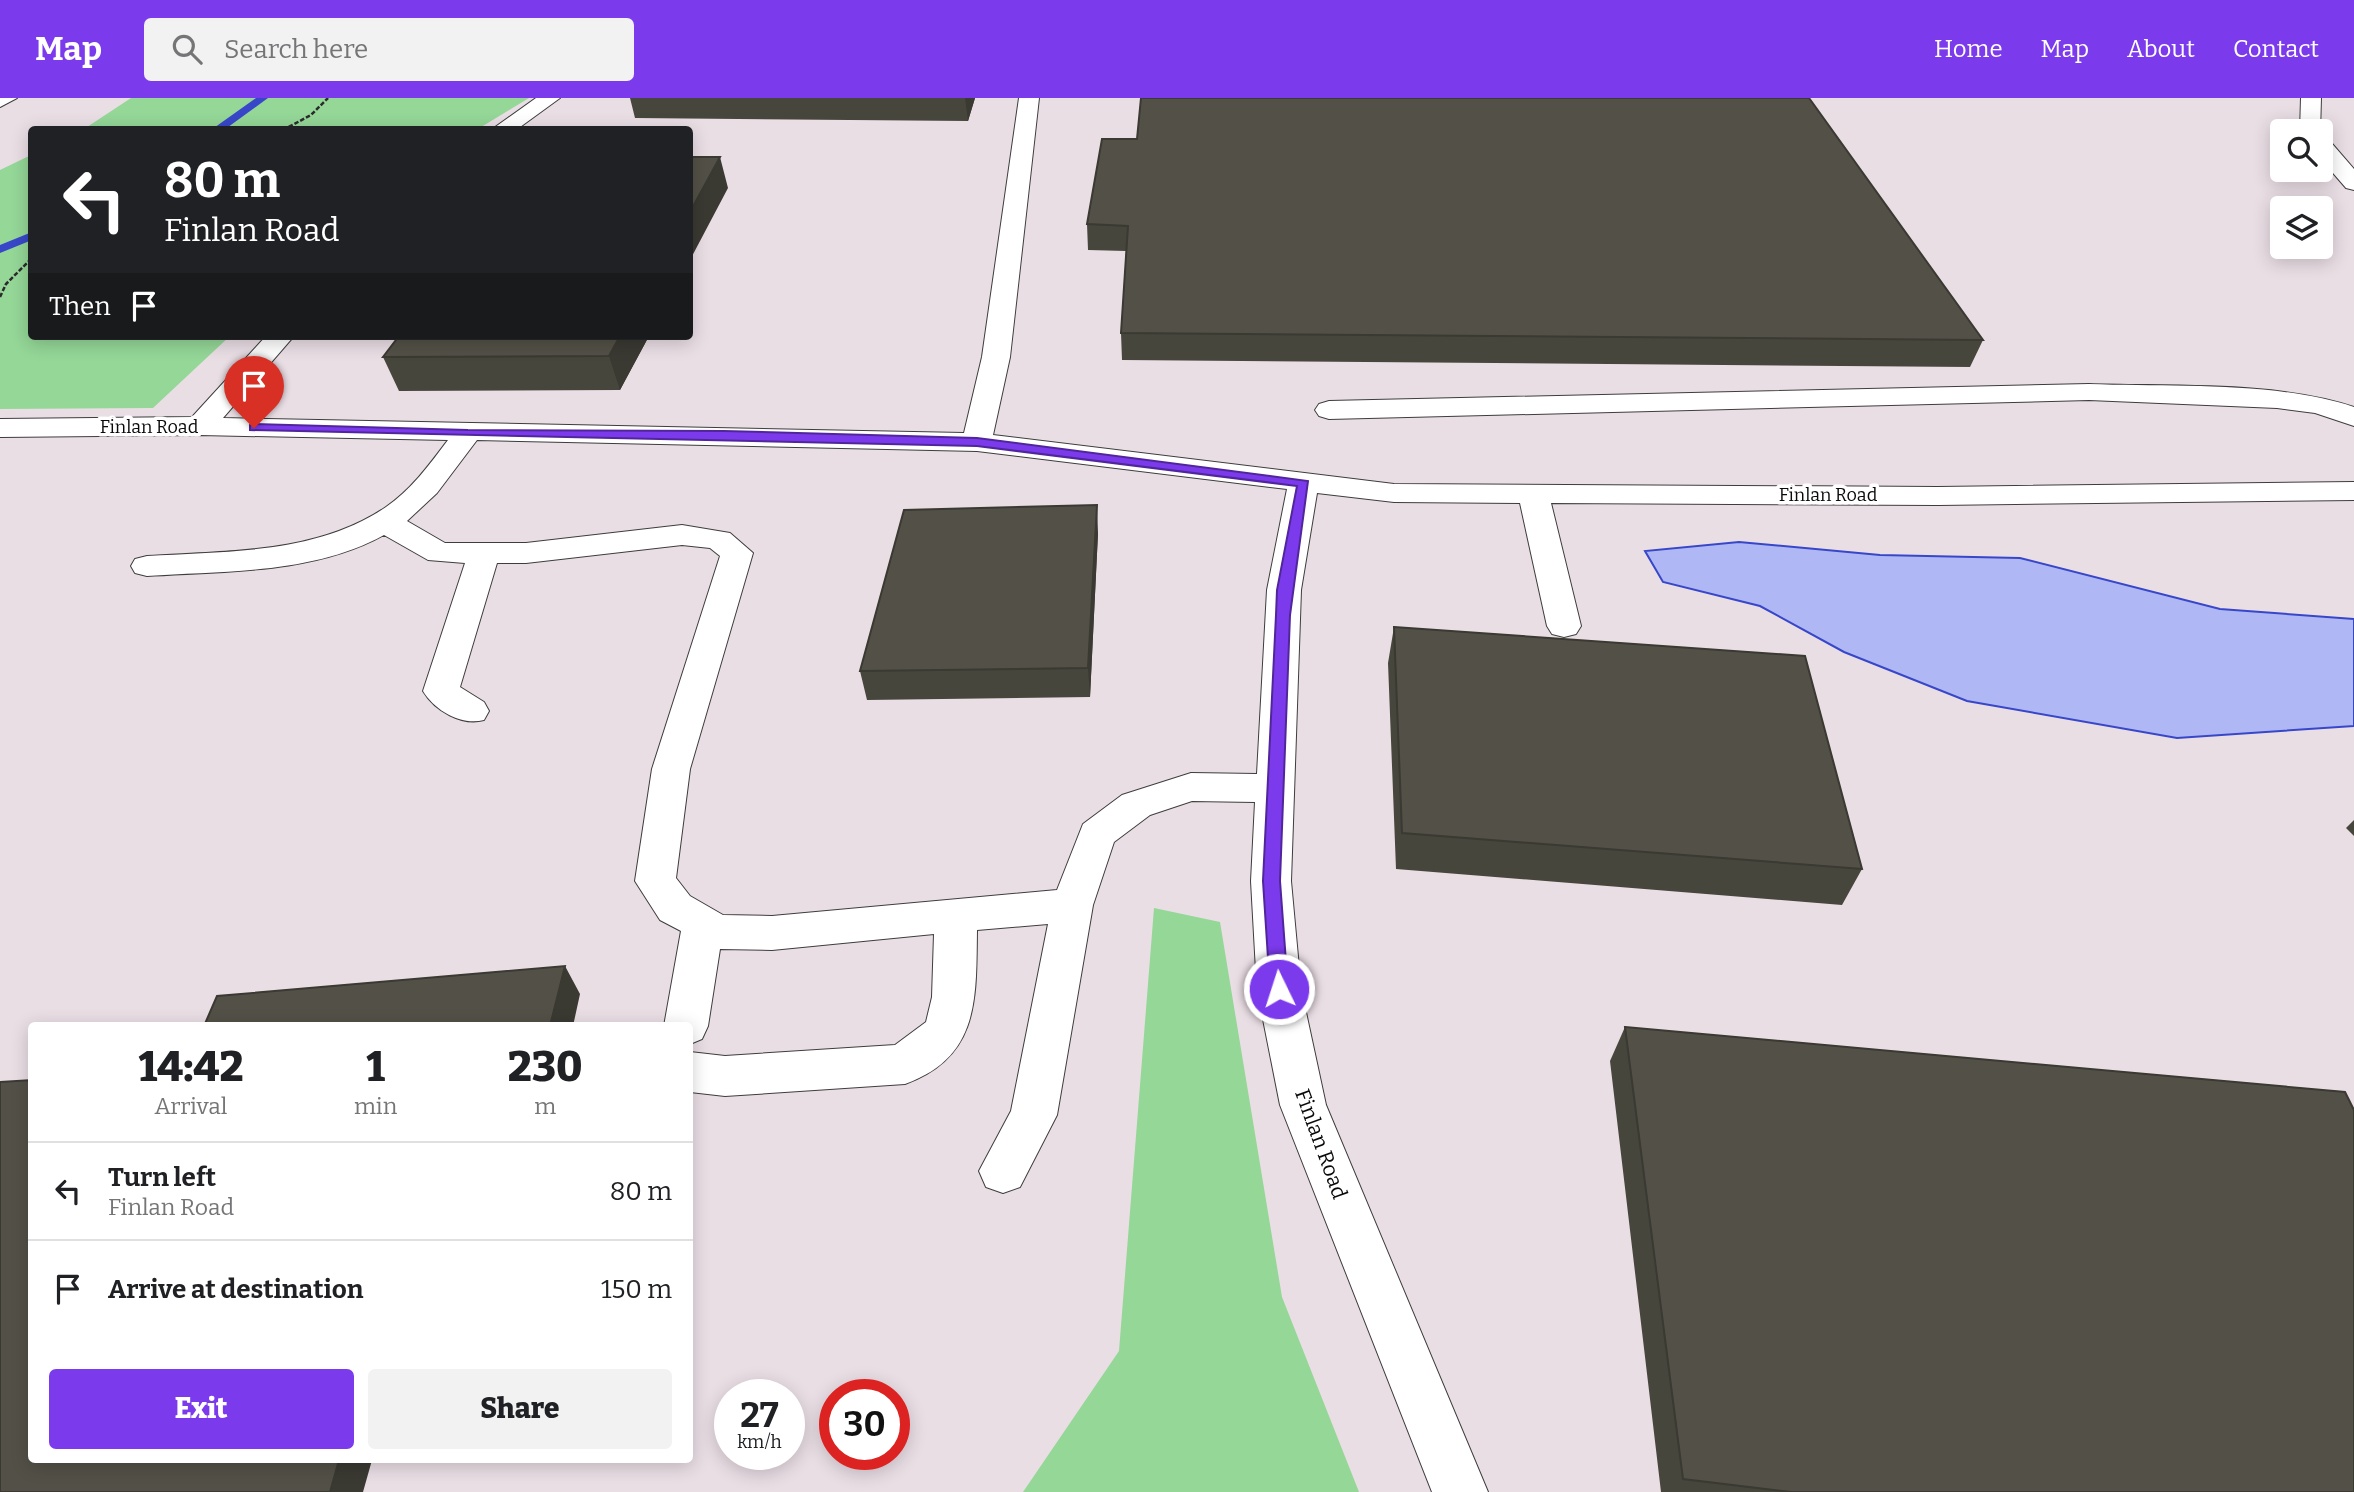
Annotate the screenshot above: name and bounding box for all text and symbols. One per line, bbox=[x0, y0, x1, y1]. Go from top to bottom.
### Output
search box bbox=[144, 18, 634, 81]
text: Map bbox=[35, 29, 102, 69]
icon: search bbox=[168, 30, 206, 68]
text: Search here bbox=[224, 34, 368, 65]
text: Home bbox=[1934, 35, 2003, 63]
text: Map bbox=[2041, 35, 2089, 63]
text: About bbox=[2127, 35, 2195, 63]
text: Contact bbox=[2233, 35, 2319, 63]
map controls bbox=[2270, 119, 2333, 259]
button: search bbox=[2270, 119, 2333, 182]
text: 80 m bbox=[164, 151, 280, 210]
icon: left bbox=[49, 154, 140, 245]
button: layers bbox=[2270, 196, 2333, 259]
text: Finlan Road bbox=[164, 211, 339, 249]
icon: arrive bbox=[125, 287, 163, 325]
text: Then bbox=[49, 291, 111, 322]
pin bbox=[224, 356, 284, 428]
icon: arrive bbox=[235, 367, 273, 405]
street label: Finlan Road bbox=[100, 416, 199, 438]
street label: Finlan Road bbox=[1779, 484, 1878, 506]
position arrow bbox=[1242, 952, 1316, 1026]
text: 14:42 bbox=[138, 1042, 243, 1092]
text: 1 bbox=[366, 1042, 385, 1092]
text: 230 bbox=[508, 1042, 583, 1092]
street label: Finlan Road bbox=[1289, 1085, 1353, 1203]
text: Arrival bbox=[155, 1092, 227, 1120]
text: min bbox=[354, 1092, 397, 1120]
text: m bbox=[534, 1092, 556, 1120]
text: Turn left bbox=[108, 1162, 216, 1193]
icon: left bbox=[49, 1172, 87, 1210]
text: 80 m bbox=[610, 1176, 672, 1207]
text: Finlan Road bbox=[108, 1193, 234, 1221]
icon: arrive bbox=[49, 1270, 87, 1308]
text: Arrive at destination bbox=[108, 1274, 363, 1305]
text: 150 m bbox=[601, 1274, 672, 1305]
button: Exit bbox=[49, 1369, 354, 1449]
button: Share bbox=[368, 1369, 672, 1449]
speed limit sign: 30 bbox=[819, 1379, 910, 1470]
text: 27 bbox=[740, 1394, 779, 1436]
text: km/h bbox=[737, 1431, 782, 1453]

